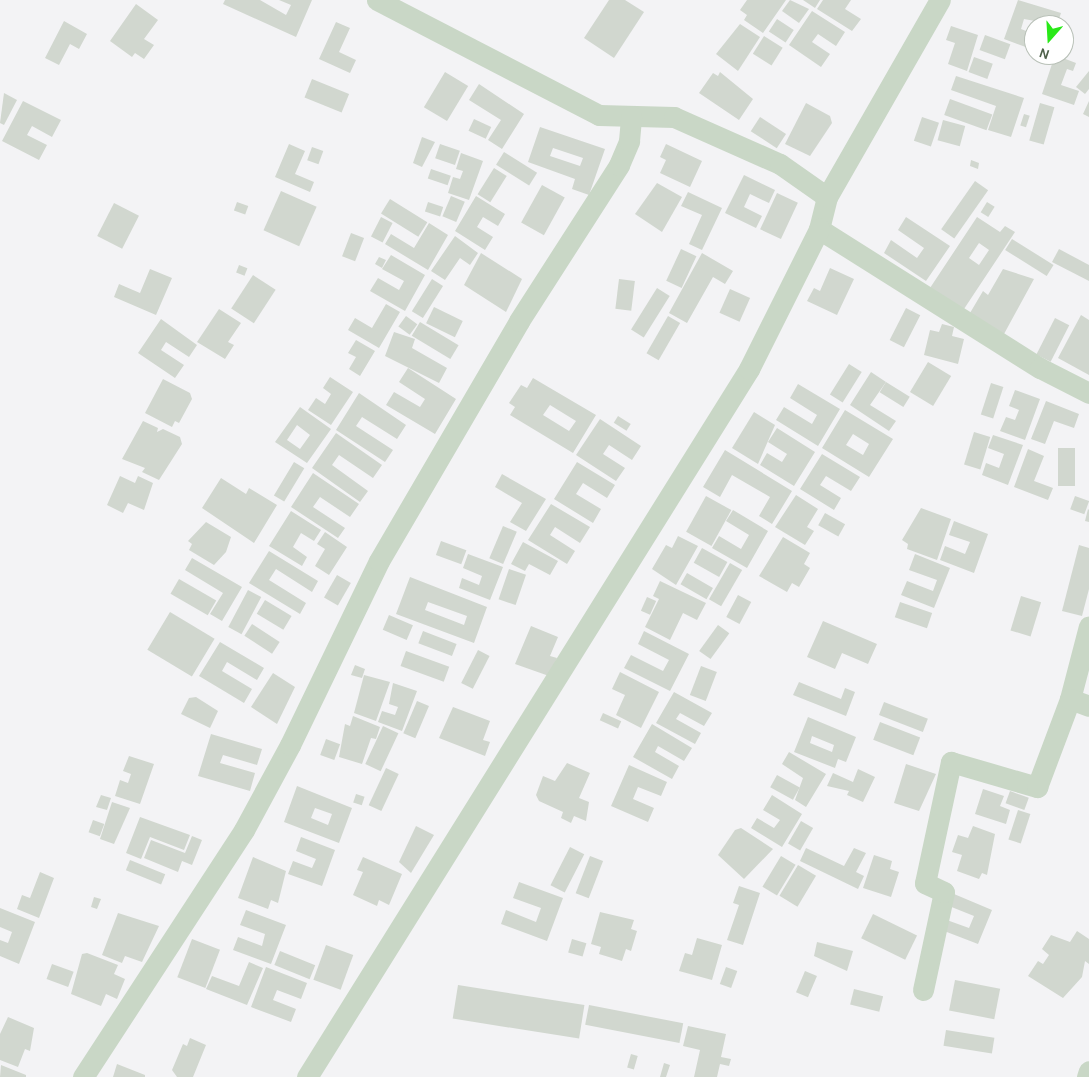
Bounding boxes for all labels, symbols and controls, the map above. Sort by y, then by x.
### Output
north arrow [1024,15,1074,65]
text: N [1037,44,1052,63]

